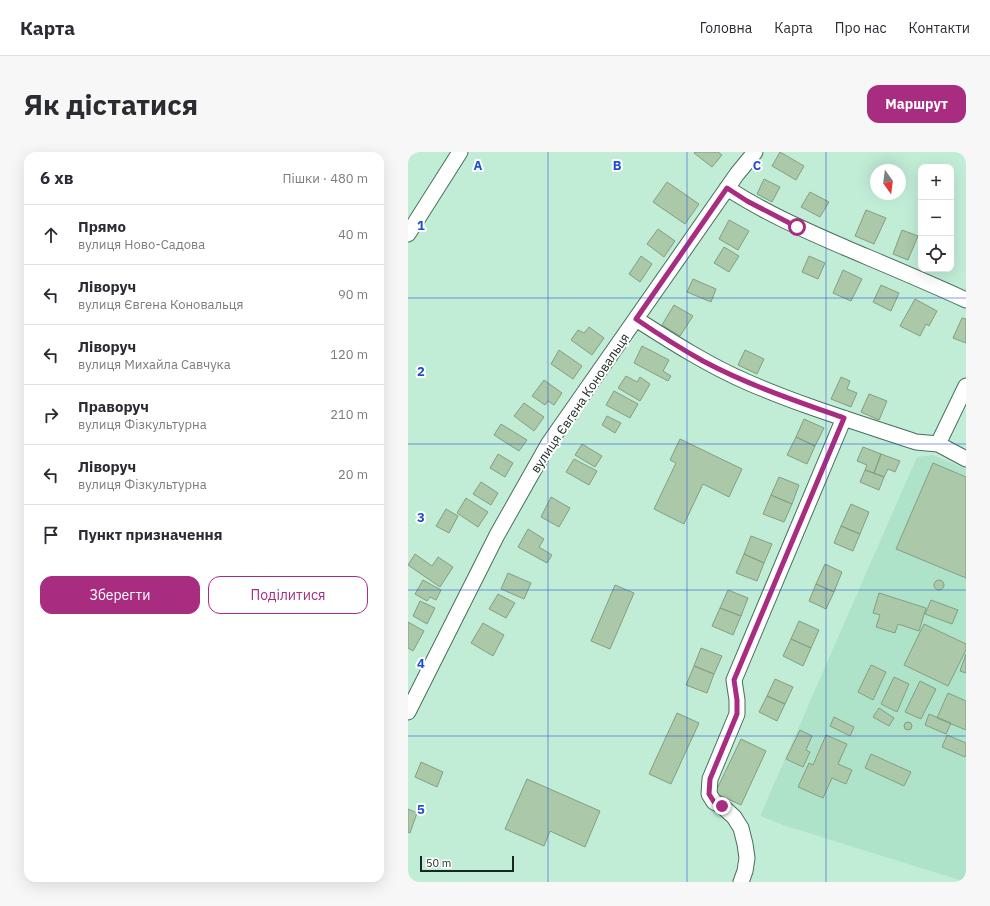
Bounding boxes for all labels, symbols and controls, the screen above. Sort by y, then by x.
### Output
text: Карта [20,16,75,40]
text: Головна [700,19,752,37]
text: Карта [774,19,813,37]
text: Про нас [835,19,887,37]
text: Контакти [909,19,970,37]
button: Маршрут [867,85,966,123]
text: Як дістатися [24,86,198,123]
text: A [474,157,483,174]
text: B [613,157,622,174]
text: C [753,157,762,174]
north arrow [870,164,906,200]
map controls [918,164,954,272]
button: + [918,164,954,200]
text: 6 хв [40,167,74,189]
text: Пішки · 480 m [282,170,368,187]
button: − [918,200,954,236]
text: Прямо [78,217,126,236]
text: 1 [417,217,425,234]
route start [788,218,806,236]
icon: ahead [40,224,62,246]
text: 40 m [338,226,368,243]
text: вулиця Ново-Садова [78,236,205,253]
button: locate [918,236,954,272]
text: Ліворуч [78,277,136,296]
icon: left [40,284,62,306]
text: 90 m [338,286,368,303]
text: вулиця Євгена Коновальця [78,296,244,313]
street label: вулиця Євгена Коновальця [527,330,633,476]
text: Ліворуч [78,337,136,356]
icon: left [40,344,62,366]
text: 120 m [330,346,368,363]
text: вулиця Михайла Савчука [78,356,231,373]
text: 2 [417,363,425,380]
text: Праворуч [78,397,149,416]
icon: right [40,404,62,426]
text: 210 m [330,406,368,423]
text: вулиця Фізкультурна [78,416,207,433]
text: Ліворуч [78,457,136,476]
icon: left [40,464,62,486]
text: 20 m [338,466,368,483]
text: вулиця Фізкультурна [78,476,207,493]
text: 3 [417,509,425,526]
icon: arrive [40,524,62,546]
text: Пункт призначення [78,525,223,544]
button: Зберегти [40,576,200,614]
button: Поділитися [208,576,368,614]
text: 4 [417,655,425,672]
route end [713,797,731,815]
text: 5 [417,801,425,818]
scale bar [420,854,514,873]
text: 50 m [426,856,451,870]

